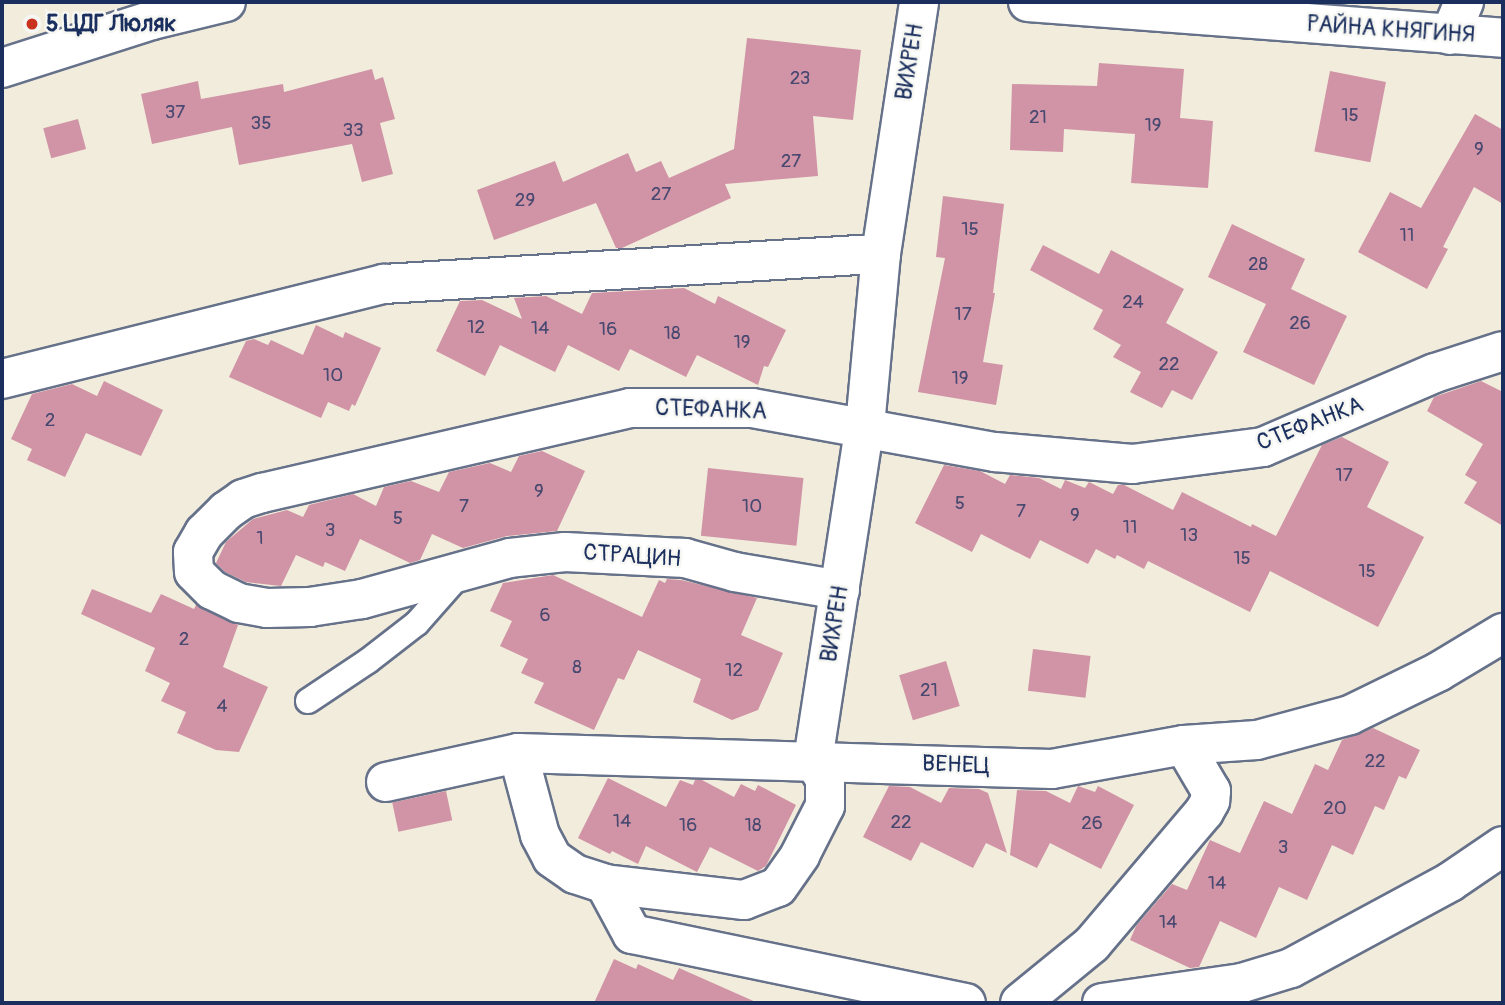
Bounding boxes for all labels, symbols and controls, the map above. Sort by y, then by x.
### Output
place label: 5 ЦДГ Люляк [46,10,176,38]
street label: РАЙНА КНЯГИНЯ [1306,10,1476,50]
marker: 5 ЦДГ Люляк [24,16,40,32]
street label: ВИХРЕН [890,22,930,102]
house number: 23 [790,68,810,90]
house number: 37 [165,102,185,124]
house number: 15 [1341,105,1359,127]
house number: 21 [1029,107,1047,129]
house number: 35 [251,113,271,135]
house number: 19 [1144,115,1162,137]
house number: 33 [342,120,364,142]
house number: 9 [1474,139,1484,161]
house number: 27 [781,151,801,173]
house number: 27 [651,184,671,206]
house number: 29 [515,190,535,212]
house number: 15 [961,219,979,241]
house number: 11 [1400,225,1414,247]
house number: 28 [1248,254,1268,276]
house number: 24 [1122,292,1144,314]
house number: 17 [954,304,972,326]
house number: 26 [1289,313,1311,335]
house number: 12 [467,317,485,339]
house number: 14 [531,318,549,340]
house number: 16 [599,319,617,341]
house number: 18 [663,323,681,345]
house number: 19 [733,332,751,354]
house number: 22 [1158,354,1180,376]
house number: 10 [323,365,343,387]
house number: 19 [951,368,969,390]
street label: СТЕФАНКА [1253,391,1367,457]
street label: СТЕФАНКА [655,394,767,426]
house number: 2 [45,410,55,432]
house number: 17 [1335,465,1353,487]
house number: 9 [534,481,544,503]
house number: 5 [955,493,965,515]
house number: 7 [459,496,469,518]
house number: 10 [742,496,762,518]
house number: 7 [1016,501,1026,523]
house number: 9 [1070,505,1080,527]
house number: 5 [393,508,403,530]
house number: 11 [1123,517,1137,539]
house number: 3 [325,520,335,542]
house number: 13 [1180,525,1198,547]
house number: 1 [256,528,264,550]
street label: СТРАЦИН [582,539,682,573]
house number: 15 [1233,548,1251,570]
house number: 15 [1358,561,1376,583]
street label: ВИХРЕН [815,584,855,664]
house number: 6 [539,605,551,627]
house number: 2 [179,629,189,651]
house number: 8 [572,657,582,679]
house number: 12 [725,660,743,682]
house number: 21 [920,680,938,702]
house number: 4 [216,696,228,718]
street label: ВЕНЕЦ [922,750,990,780]
house number: 22 [1364,751,1386,773]
house number: 20 [1323,798,1347,820]
house number: 14 [613,811,631,833]
house number: 22 [890,812,912,834]
house number: 26 [1081,813,1103,835]
house number: 16 [679,815,697,837]
house number: 18 [744,815,762,837]
house number: 3 [1278,837,1288,859]
house number: 14 [1208,873,1226,895]
house number: 14 [1159,912,1177,934]

